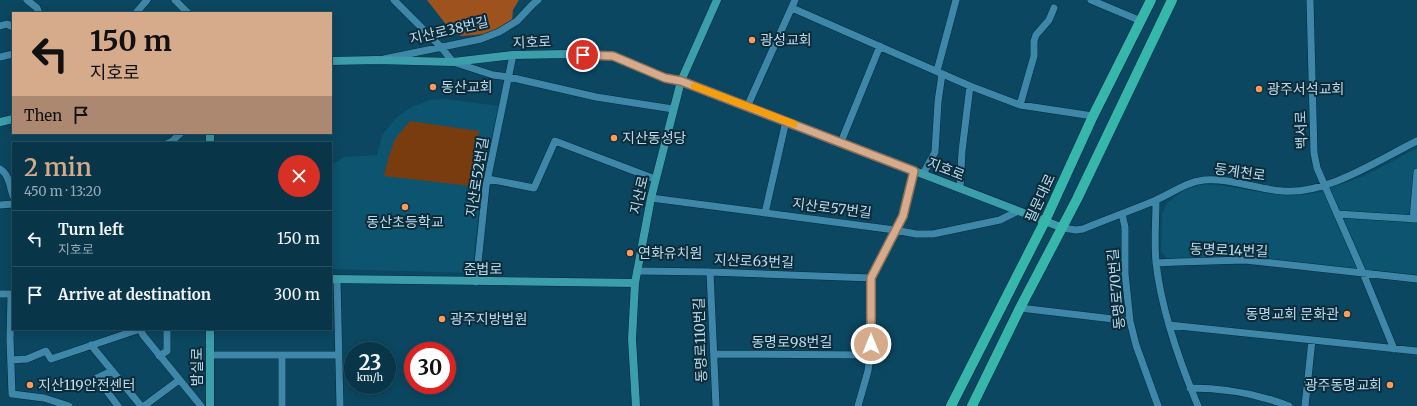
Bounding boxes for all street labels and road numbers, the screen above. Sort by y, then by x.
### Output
street label: 지산로38번길 [408,12,490,48]
street label: 지호로 [512,32,552,52]
street label: 백서로 [1291,110,1311,150]
street label: 지산로52번길 [462,136,492,218]
street label: 지호로 [925,154,967,184]
street label: 동계천로 [1213,160,1267,185]
street label: 필문대로 [1021,171,1059,225]
street label: 지산로 [626,174,652,216]
street label: 지산로57번길 [791,194,873,222]
street label: 동명로14번길 [1189,240,1269,260]
street label: 동명로70번길 [1104,248,1128,330]
street label: 지산로63번길 [714,251,794,271]
street label: 준법로 [464,260,502,278]
street label: 동명로110번길 [690,297,710,383]
street label: 동명로98번길 [751,333,833,351]
street label: 밤실로 [188,348,206,386]

